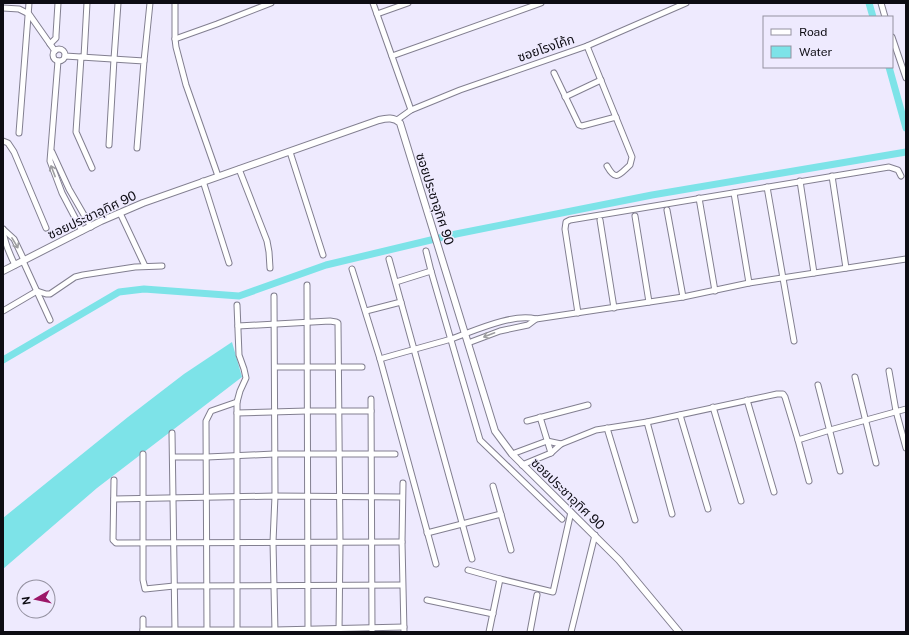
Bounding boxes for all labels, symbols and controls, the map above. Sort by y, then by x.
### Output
legend [763,16,893,68]
text: Road [799,25,827,39]
street label: ซอยโรงโค้ก [516,31,576,65]
text: Water [799,45,833,59]
street label: ซอยประชาอุทิศ 90 [413,151,457,247]
one-way arrow [49,165,57,177]
street label: ซอยประชาอุทิศ 90 [45,188,139,242]
one-way arrow [12,237,20,249]
one-way arrow [484,332,496,340]
street label: ซอยประชาอุทิศ 90 [528,455,608,533]
north arrow [16,579,56,619]
text: N [20,595,33,606]

